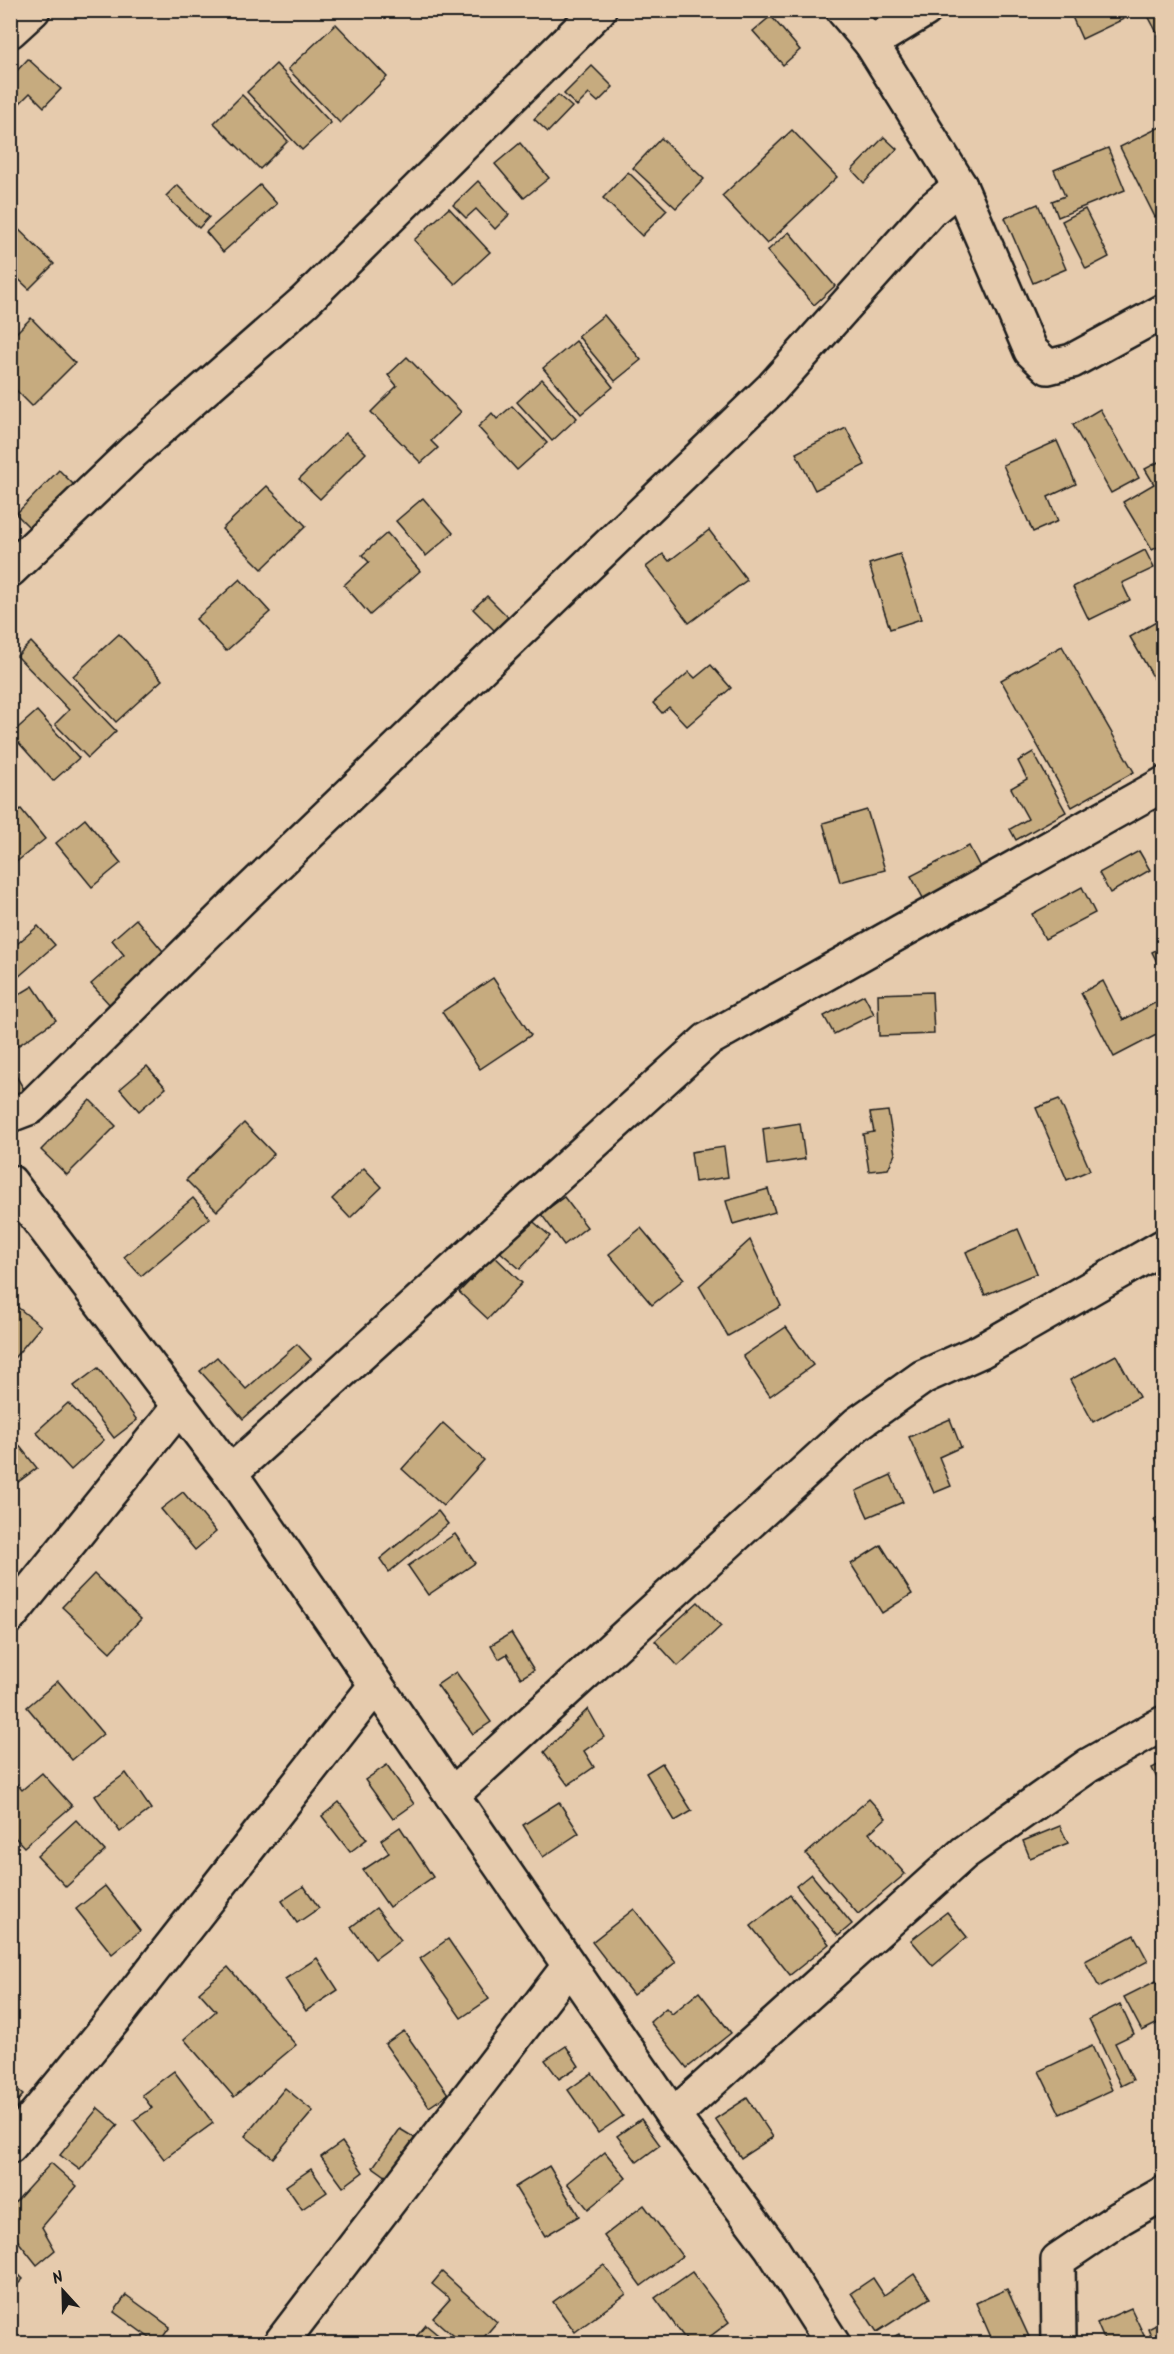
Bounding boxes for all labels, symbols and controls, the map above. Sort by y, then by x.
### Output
north arrow [33,2261,93,2321]
text: N [49,2265,67,2292]

